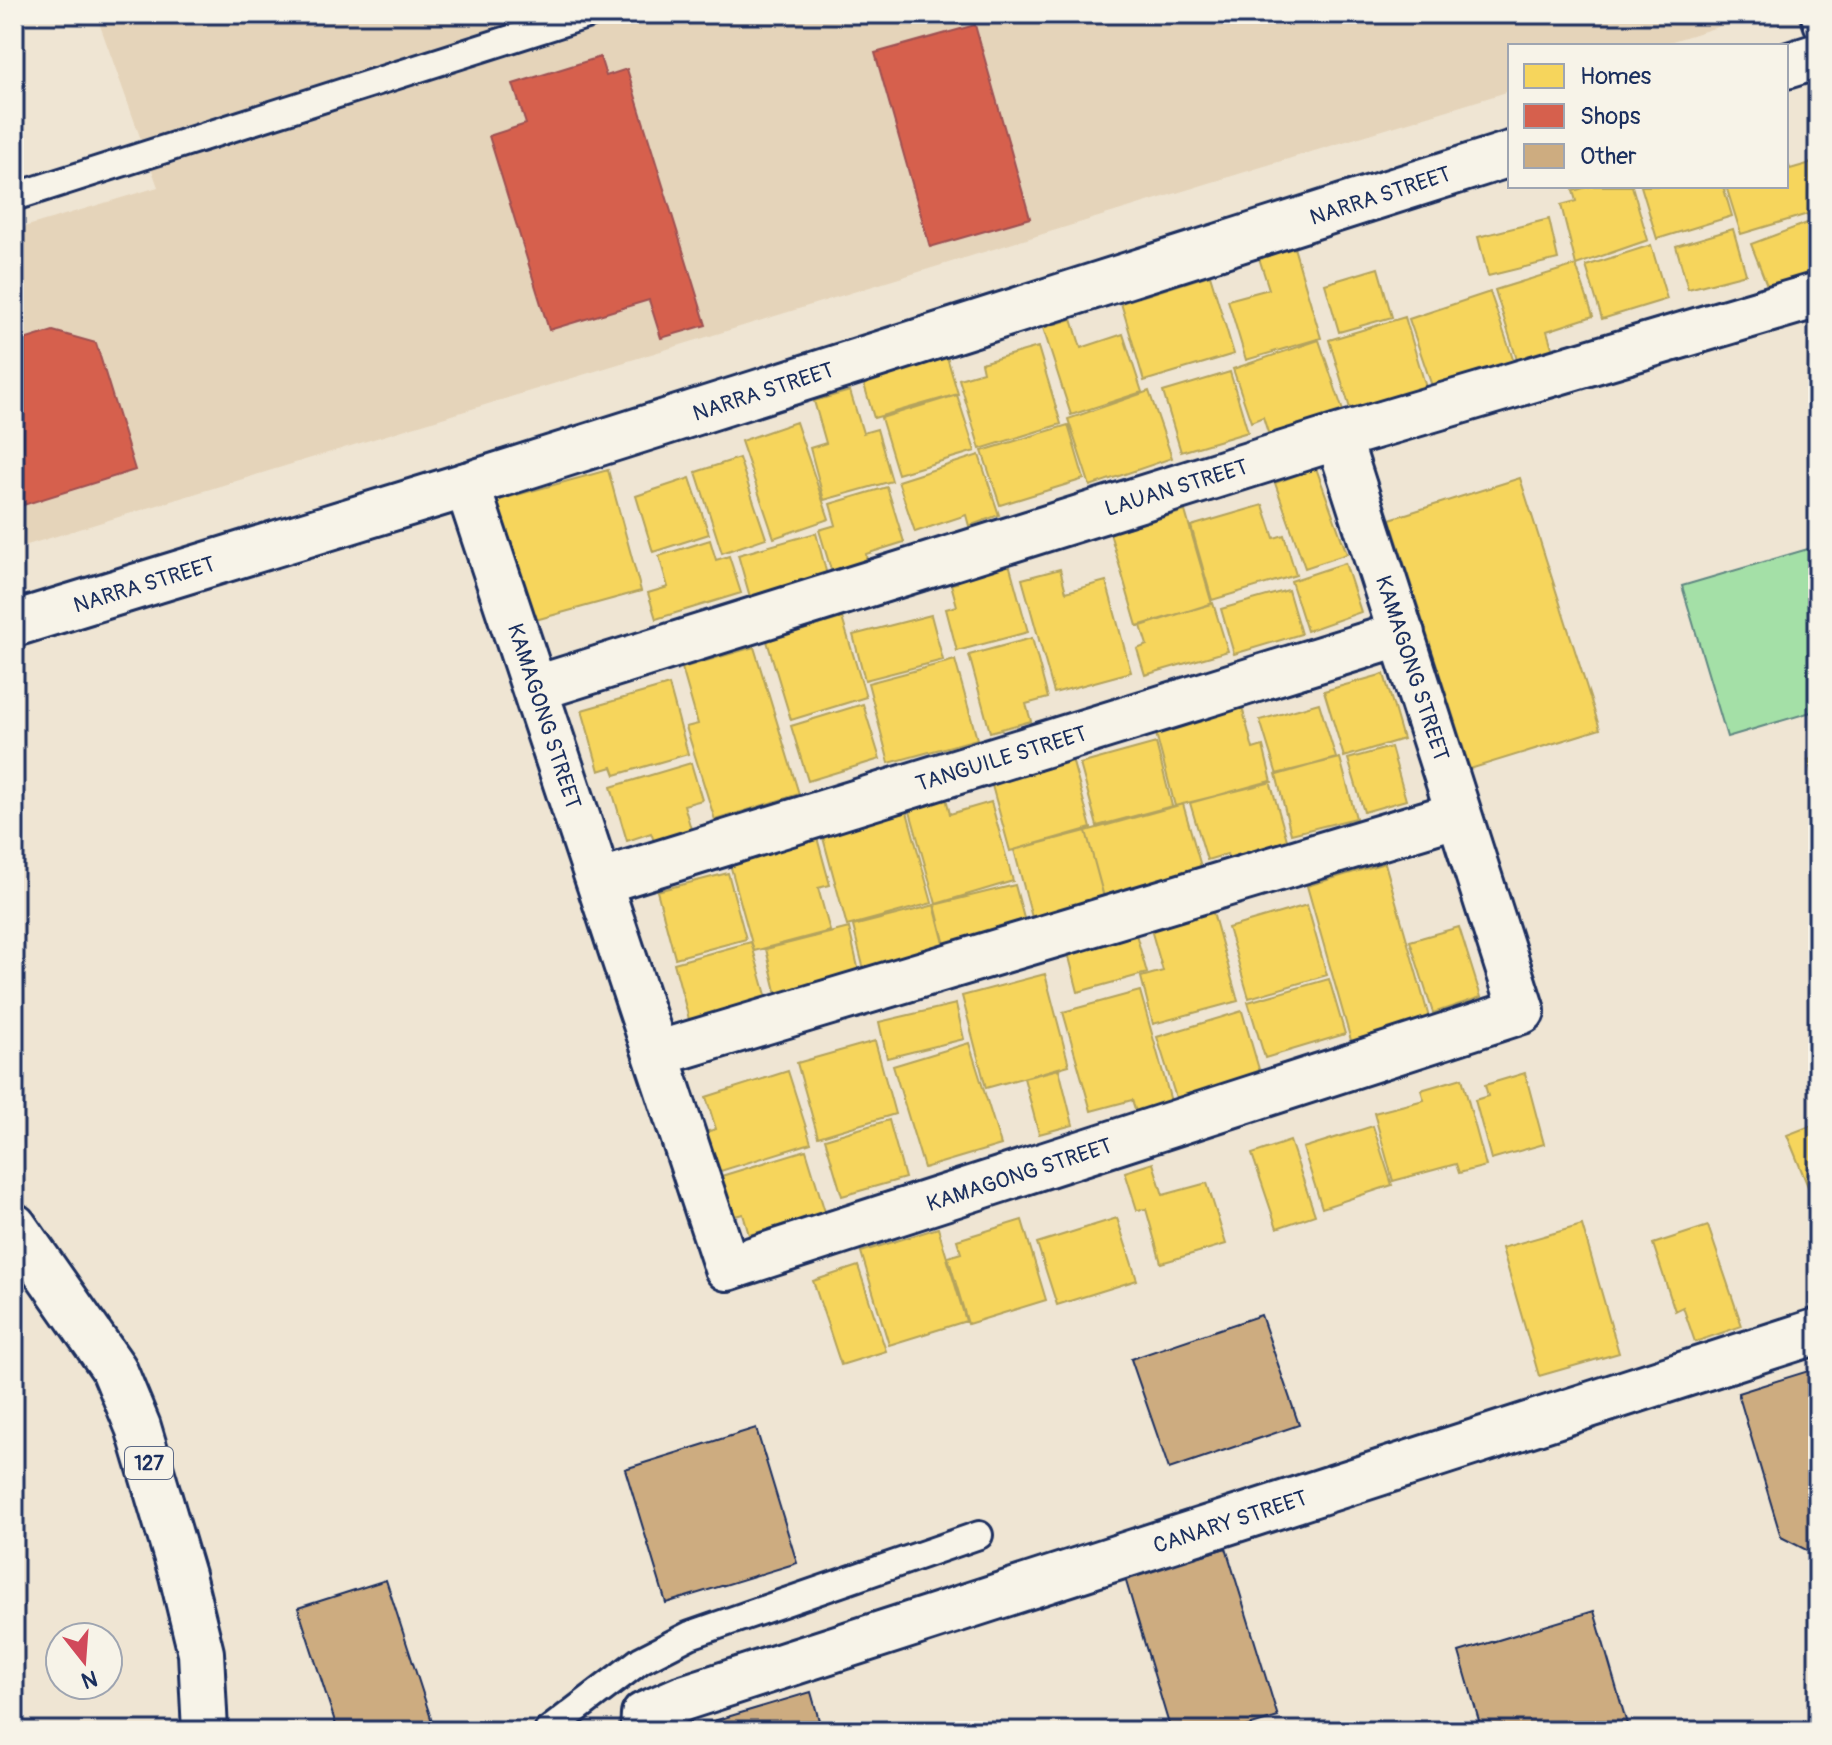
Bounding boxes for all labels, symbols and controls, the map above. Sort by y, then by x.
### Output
legend [1508,44,1788,188]
text: Homes [1580,62,1652,91]
text: Shops [1580,102,1641,131]
text: Other [1580,142,1637,171]
street label: NARRA STREET [1306,160,1454,232]
street label: NARRA STREET [689,356,837,428]
street label: LAUAN STREET [1101,453,1251,523]
street label: NARRA STREET [70,550,218,620]
street label: KAMAGONG STREET [1369,572,1455,765]
street label: KAMAGONG STREET [501,620,587,813]
street label: TANGUILE STREET [912,720,1090,798]
street label: KAMAGONG STREET [923,1132,1116,1218]
road number: 127 [125,1447,173,1479]
street label: CANARY STREET [1150,1484,1311,1560]
north arrow [44,1621,124,1701]
text: N [78,1664,101,1695]

